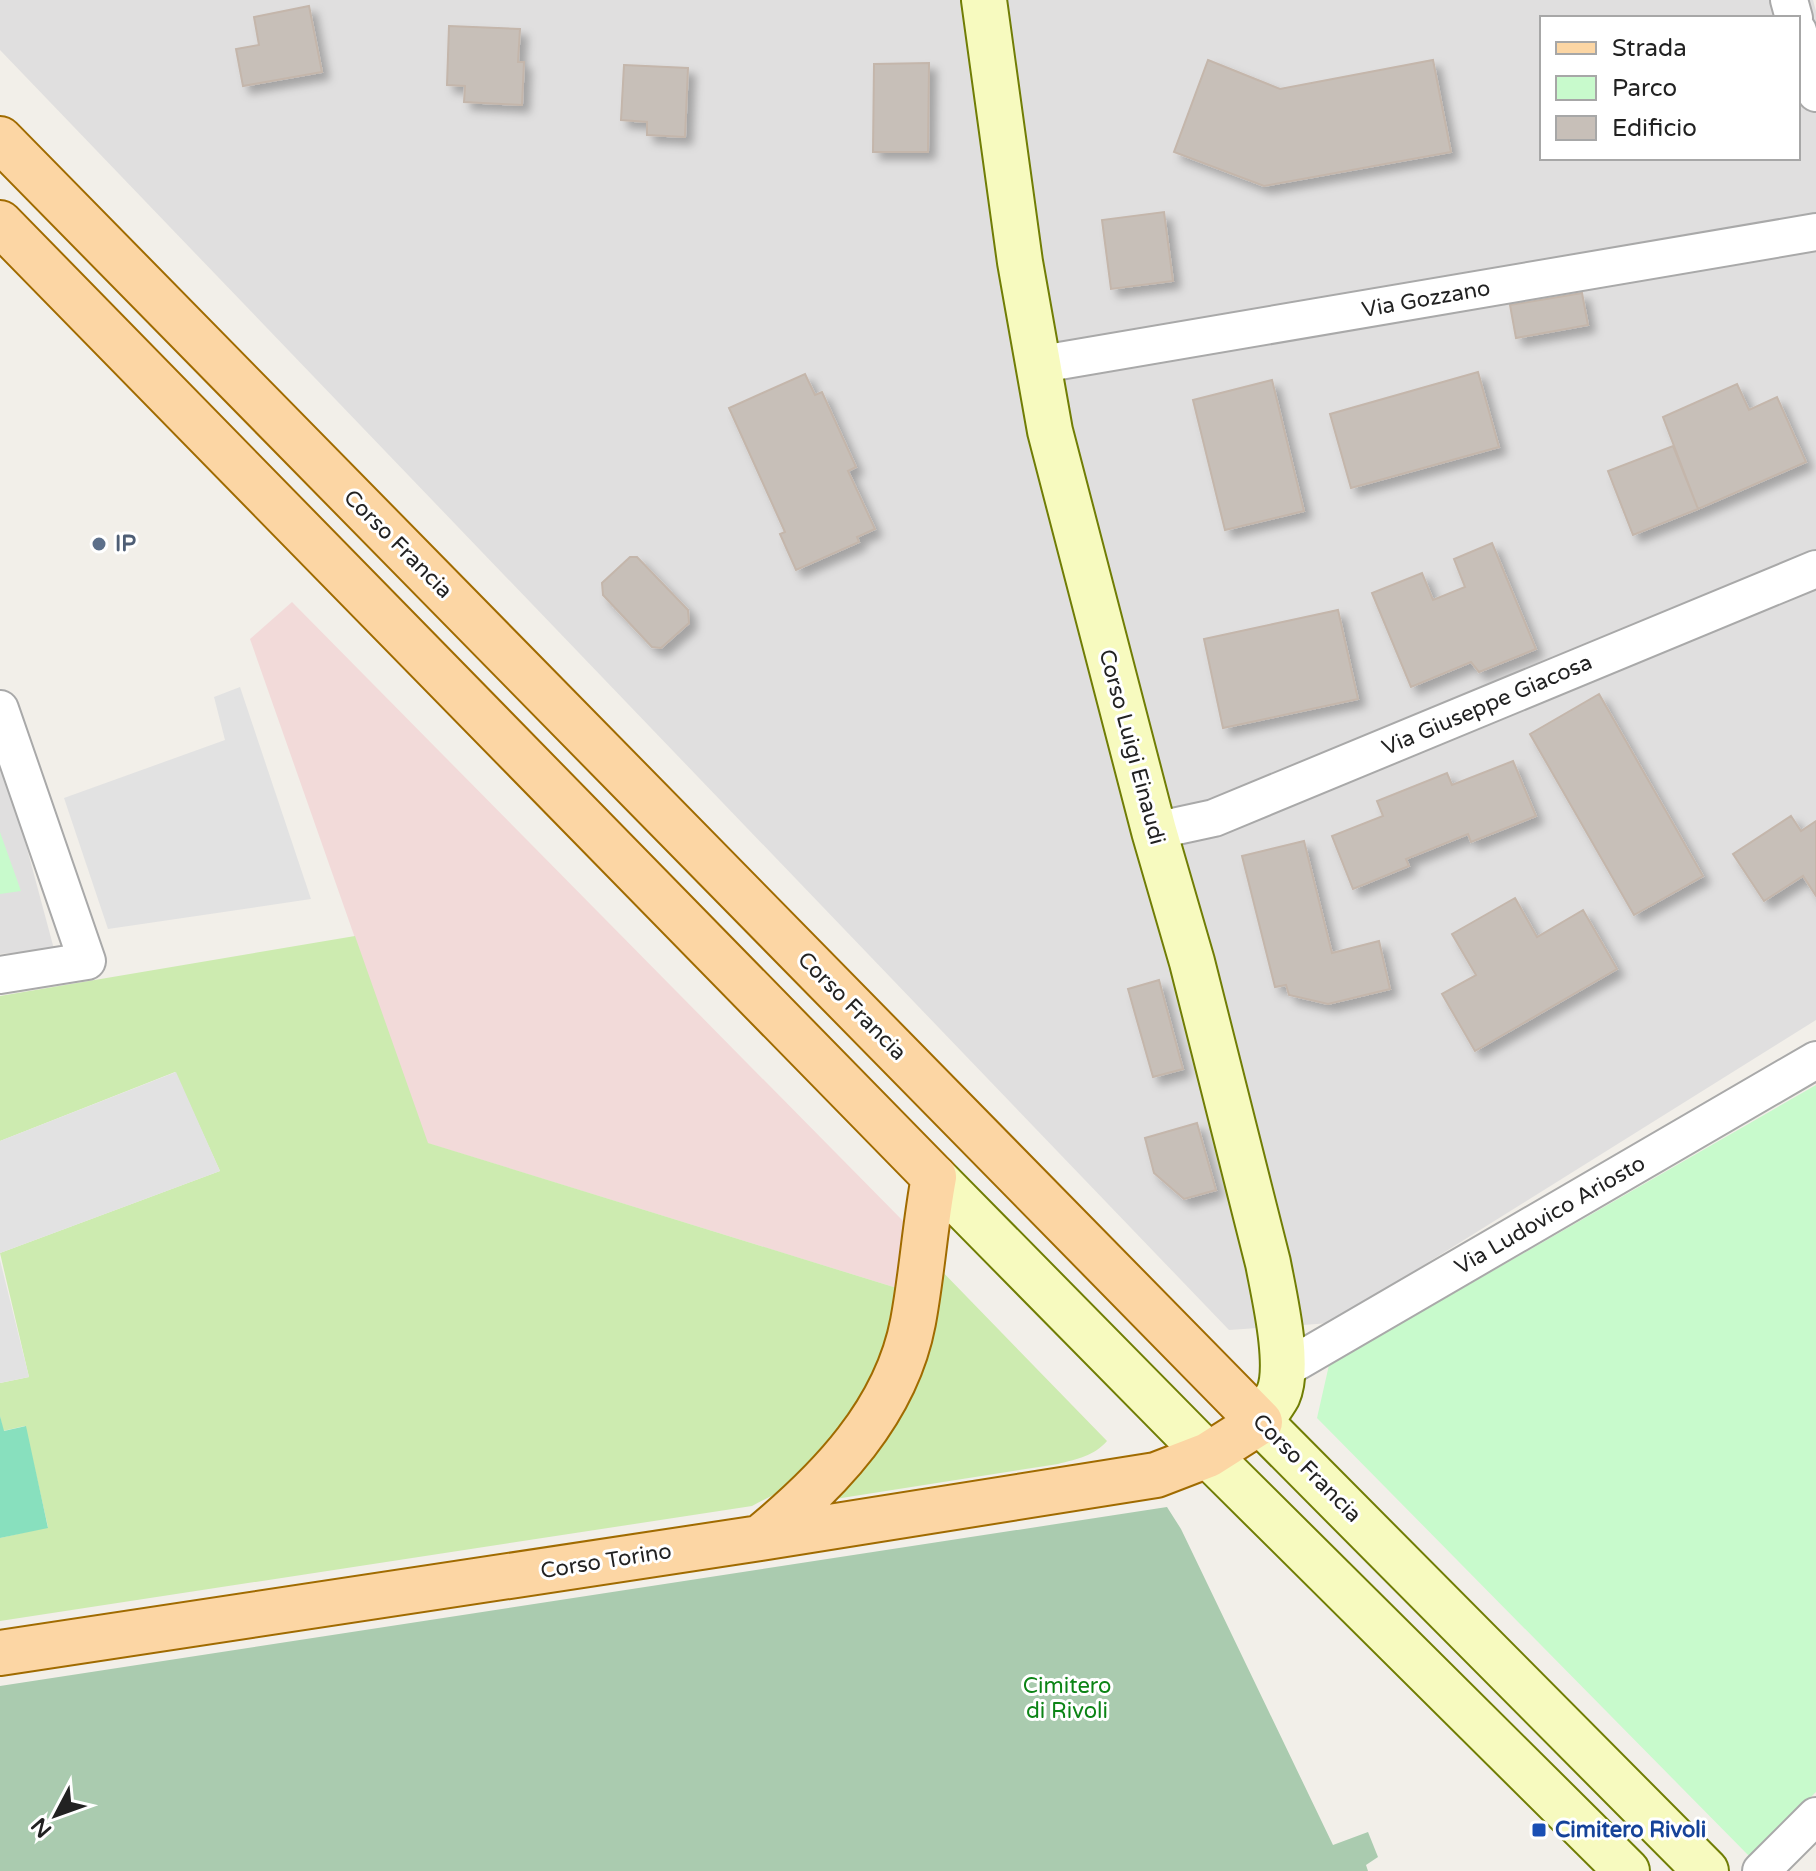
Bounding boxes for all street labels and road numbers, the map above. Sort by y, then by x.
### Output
street label: Via Gozzano [1360,275,1492,323]
street label: Corso Francia [338,484,458,604]
street label: Corso Luigi Einaudi [1093,647,1171,847]
street label: Via Giuseppe Giacosa [1378,649,1596,761]
street label: Corso Francia [792,946,912,1066]
street label: Via Ludovico Ariosto [1450,1150,1650,1280]
street label: Corso Francia [1247,1408,1367,1528]
street label: Corso Torino [539,1538,673,1584]

